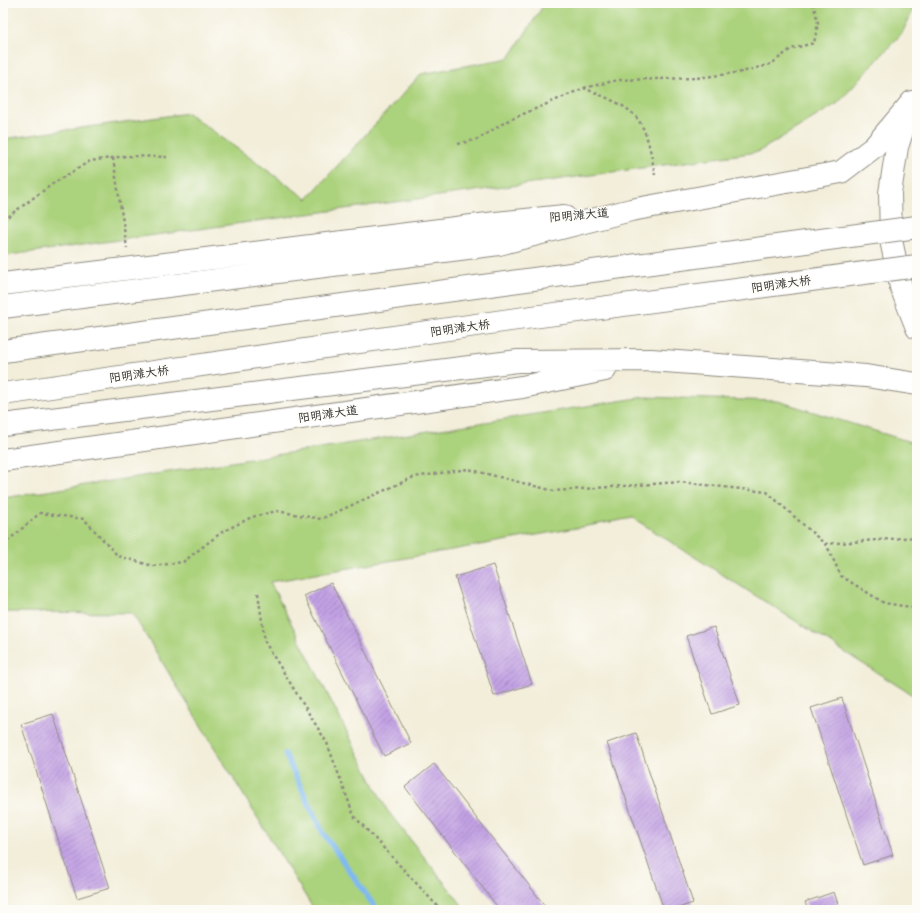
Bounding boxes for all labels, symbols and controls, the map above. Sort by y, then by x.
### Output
street label: 阳明滩大道 [548,202,610,226]
street label: 阳明滩大桥 [750,270,813,296]
street label: 阳明滩大桥 [429,314,492,340]
street label: 阳明滩大桥 [108,360,171,386]
street label: 阳明滩大道 [297,400,359,426]

